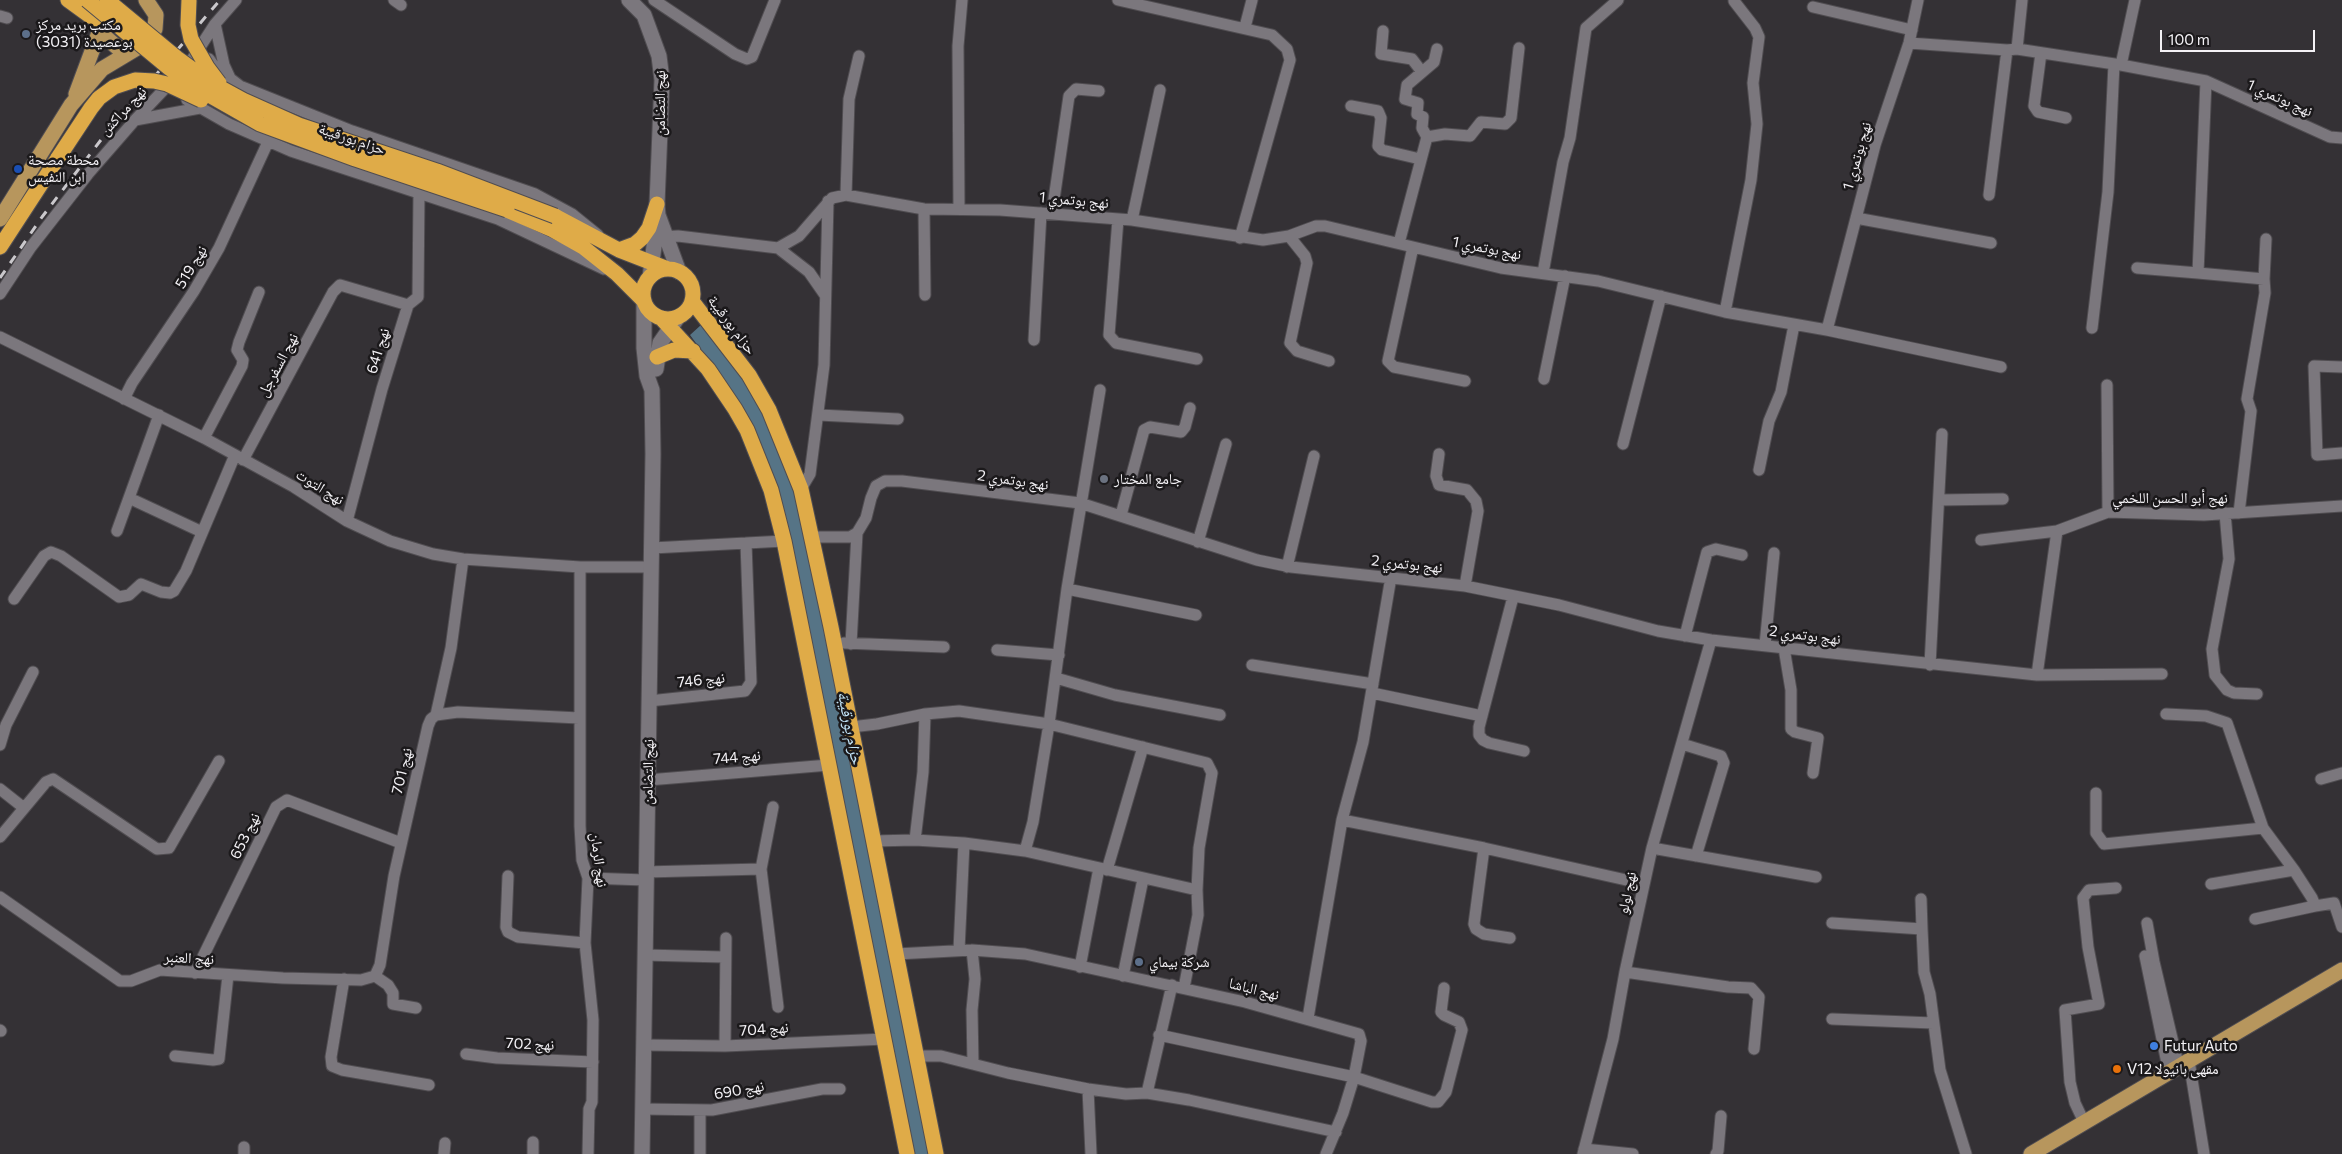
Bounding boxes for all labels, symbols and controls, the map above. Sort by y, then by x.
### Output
place label: مكتب بريد مركز بوعصيدة (3031) [36,16,133,51]
scale bar [2162,20,2317,52]
marker: مكتب بريد مركز بوعصيدة (3031) [20,28,32,40]
text: 100 m [2168,30,2210,48]
street label: نهج التضامن [651,70,669,136]
street label: نهج بوتمري 1 [2244,76,2316,120]
street label: نهج مراكش [96,83,150,139]
street label: حزام بورقيبة [316,119,388,159]
street label: نهج بوتمري 1 [1839,120,1875,192]
place label: محطة مصحة ابن النفيس [28,151,99,186]
marker: محطة مصحة ابن النفيس [12,163,24,175]
street label: نهج بوتمري 1 [1038,188,1110,212]
street label: نهج بوتمري 1 [1451,233,1523,263]
street label: نهج 519 [171,242,211,292]
street label: حزام بورقيبة [704,292,760,358]
street label: نهج 641 [363,326,393,376]
street label: نهج السفرجل [254,330,302,400]
street label: نهج التوت [293,465,347,509]
street label: نهج بوتمري 2 [976,466,1050,494]
place label: جامع المختار [1114,470,1182,488]
marker: جامع المختار [1098,473,1110,485]
street label: نهج أبو الحسن اللخمي [2112,489,2228,507]
street label: نهج بوتمري 2 [1370,551,1444,577]
street label: نهج بوتمري 2 [1768,622,1842,648]
street label: نهج 746 [676,669,726,691]
water label: حزام بورقيبة [834,690,866,766]
street label: نهج التضامن [638,739,658,805]
street label: نهج 701 [388,746,416,796]
street label: نهج 744 [712,746,762,768]
street label: نهج 653 [226,810,264,862]
street label: نهج الرمان [587,832,611,888]
street label: نهج لولو [1614,870,1640,916]
street label: نهج العنبر [163,948,215,968]
place label: شركة بيماي [1149,953,1210,971]
marker: شركة بيماي [1133,956,1145,968]
street label: نهج الباشا [1227,974,1281,1004]
street label: نهج 704 [739,1018,789,1040]
street label: نهج 702 [505,1034,555,1054]
place label: Futur Auto [2164,1037,2238,1055]
marker: Futur Auto [2148,1040,2160,1052]
place label: V12 مقهى بانيولا [2127,1060,2219,1078]
marker: V12 مقهى بانيولا [2111,1063,2123,1075]
street label: نهج 690 [713,1077,765,1103]

